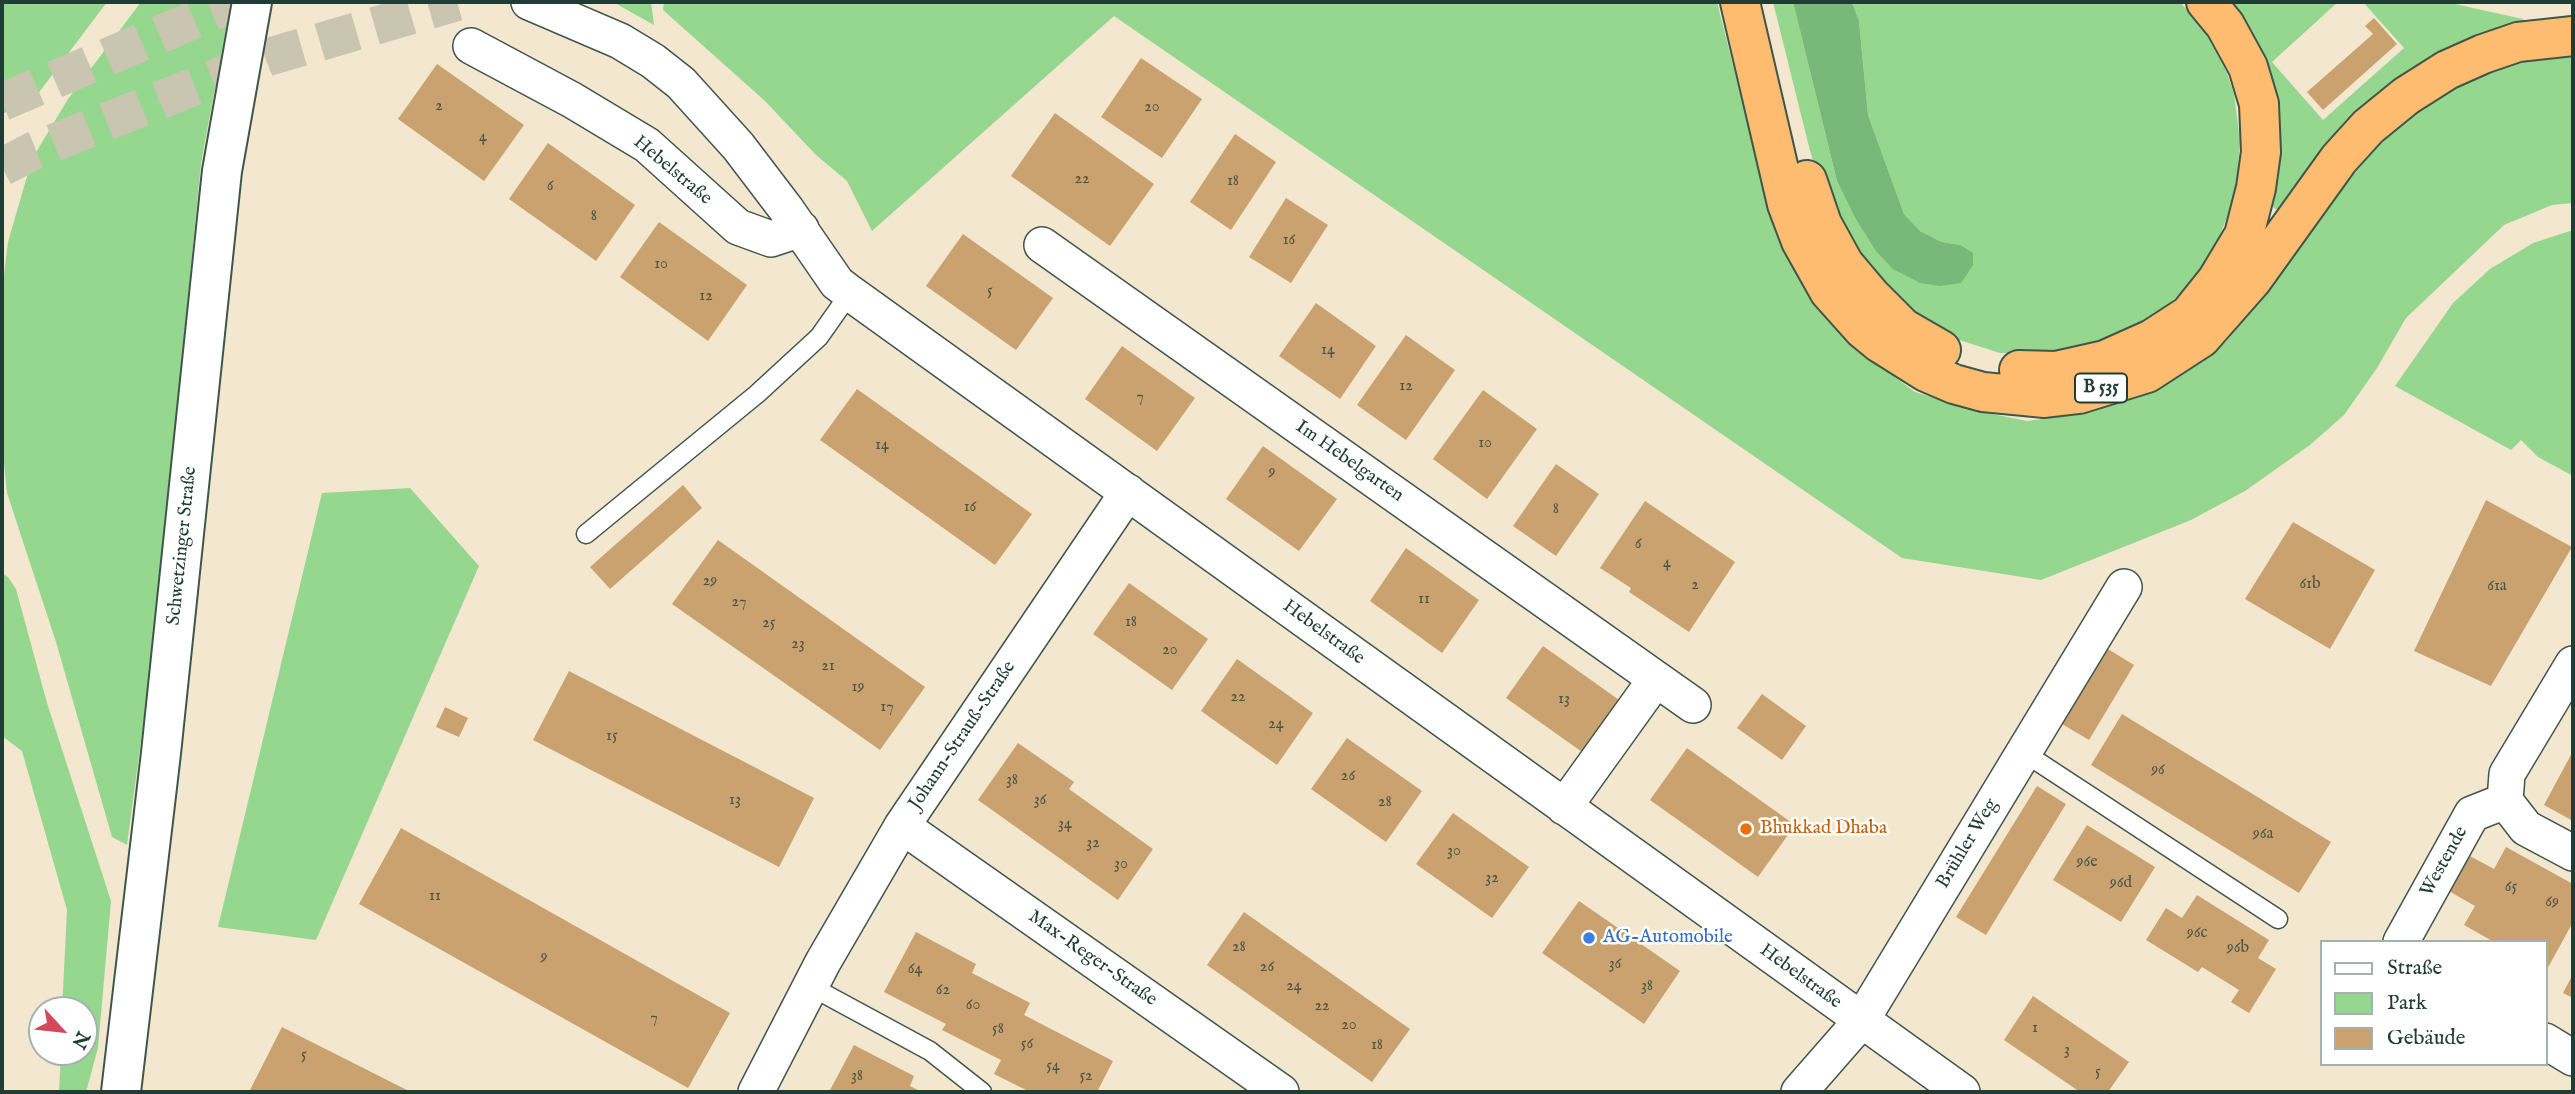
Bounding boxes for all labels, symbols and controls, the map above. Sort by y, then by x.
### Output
house number: 2 [435,97,443,117]
house number: 20 [1144,98,1160,118]
house number: 4 [479,128,487,148]
street label: Hebelstraße [628,131,716,211]
house number: 22 [1074,170,1090,190]
house number: 18 [1227,172,1239,192]
house number: 6 [547,177,553,197]
house number: 8 [591,207,597,227]
house number: 16 [1283,231,1295,251]
house number: 10 [654,255,668,275]
house number: 5 [987,282,993,302]
house number: 12 [699,287,713,307]
house number: 14 [1321,341,1335,361]
road number: B 535 [2075,374,2127,402]
house number: 12 [1399,377,1413,397]
house number: 7 [1136,388,1144,408]
street label: Im Hebelgarten [1291,416,1407,508]
house number: 10 [1478,434,1492,454]
house number: 14 [875,436,889,456]
house number: 9 [1269,463,1275,483]
street label: Schwetzinger Straße [163,466,203,626]
house number: 16 [964,498,976,518]
house number: 8 [1553,500,1559,520]
house number: 6 [1635,535,1641,555]
house number: 4 [1663,554,1671,574]
house number: 29 [703,572,717,592]
house number: 61b [2299,575,2321,595]
house number: 2 [1691,576,1699,596]
house number: 61a [2487,577,2507,597]
house number: 11 [1418,590,1430,610]
house number: 27 [732,593,746,613]
street label: Hebelstraße [1278,596,1368,670]
house number: 18 [1125,613,1137,633]
house number: 25 [762,614,776,634]
house number: 23 [791,635,805,655]
house number: 20 [1162,641,1178,661]
house number: 21 [821,657,835,677]
street label: Johann-Strauß-Straße [905,657,1021,815]
house number: 19 [852,678,864,698]
house number: 22 [1230,688,1246,708]
house number: 13 [1558,690,1570,710]
house number: 17 [880,698,894,718]
house number: 24 [1268,715,1284,735]
house number: 15 [606,727,618,747]
house number: 96 [2151,761,2165,781]
house number: 26 [1341,767,1355,787]
house number: 38 [1006,771,1018,791]
house number: 13 [729,791,741,811]
house number: 36 [1034,791,1046,811]
house number: 28 [1378,793,1392,813]
street label: Brühler Weg [1932,795,2004,893]
house number: 34 [1058,815,1072,835]
place label: Bhukkad Dhaba [1760,818,1887,840]
marker: Bhukkad Dhaba [1738,821,1754,837]
street label: Westende [2416,823,2474,901]
house number: 96a [2253,825,2273,845]
house number: 32 [1086,834,1100,854]
house number: 30 [1447,842,1461,862]
house number: 96e [2076,853,2098,873]
house number: 30 [1114,855,1128,875]
house number: 32 [1485,869,1499,889]
house number: 96d [2110,874,2132,894]
house number: 65 [2505,878,2517,898]
house number: 11 [429,887,441,907]
house number: 69 [2545,893,2559,913]
street label: Max-Reger-Straße [1023,906,1161,1012]
house number: 96c [2187,924,2207,944]
place label: AG-Automobile [1603,927,1733,949]
marker: AG-Automobile [1581,930,1597,946]
house number: 28 [1232,938,1246,958]
house number: 96b [2227,939,2249,959]
street label: Hebelstraße [1755,940,1845,1014]
legend [2320,940,2547,1066]
house number: 9 [541,948,547,968]
house number: 36 [1609,955,1621,975]
text: Straße [2387,955,2442,982]
house number: 26 [1260,958,1274,978]
house number: 64 [908,960,922,980]
house number: 24 [1286,977,1302,997]
house number: 38 [1641,977,1653,997]
house number: 62 [936,981,950,1001]
text: Park [2387,990,2427,1017]
north arrow [28,996,98,1066]
house number: 60 [966,996,980,1016]
house number: 22 [1314,997,1330,1017]
house number: 7 [650,1009,658,1029]
house number: 20 [1341,1016,1357,1036]
house number: 1 [2032,1019,2038,1039]
house number: 58 [992,1020,1004,1040]
text: Gebäude [2387,1025,2465,1052]
text: N [66,1027,94,1052]
house number: 56 [1021,1035,1033,1055]
house number: 18 [1371,1036,1383,1056]
house number: 3 [2064,1041,2070,1061]
house number: 5 [301,1046,307,1066]
house number: 54 [1046,1057,1060,1077]
house number: 5 [2095,1063,2101,1083]
house number: 38 [851,1067,863,1087]
house number: 52 [1079,1067,1093,1087]

